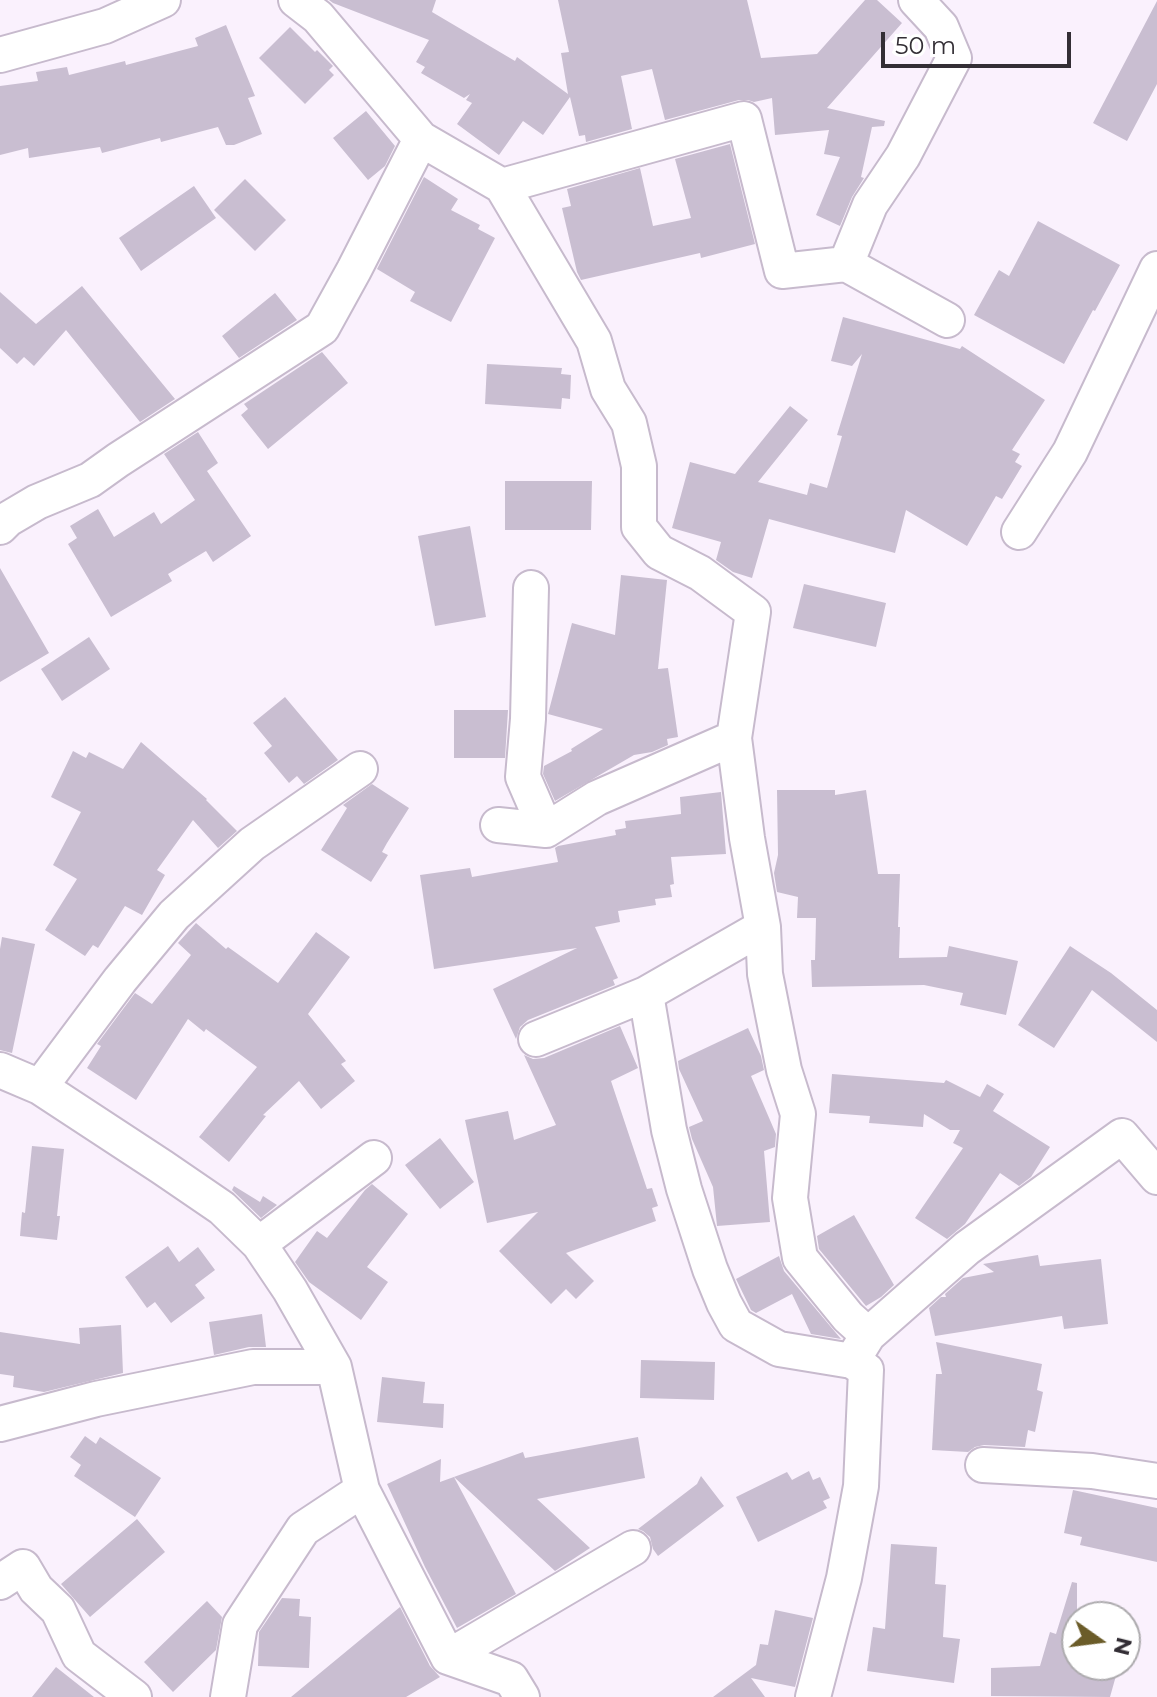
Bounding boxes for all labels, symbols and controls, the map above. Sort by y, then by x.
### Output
scale bar [885,16,1075,66]
text: 50 m [895,31,956,60]
north arrow [1061,1601,1141,1681]
text: N [1108,1635,1138,1658]

